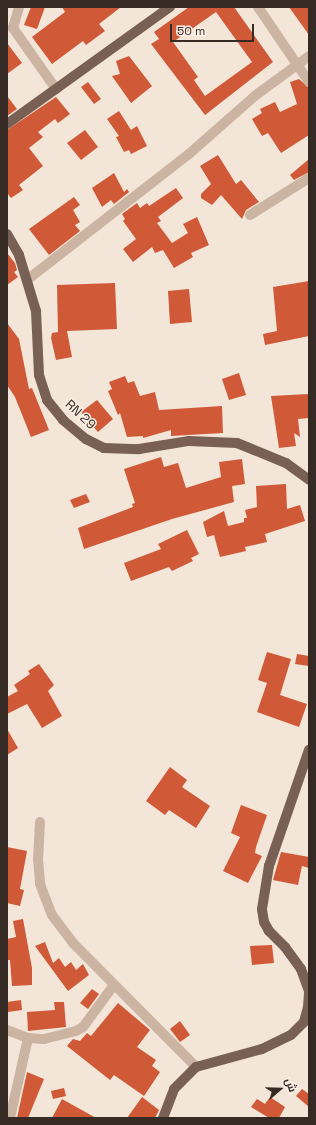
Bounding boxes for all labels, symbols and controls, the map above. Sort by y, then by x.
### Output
scale bar [172,16,256,42]
text: 50 m [177,23,205,39]
street label: RN 29 [62,397,98,433]
north arrow [260,1069,300,1109]
text: ش [282,1076,300,1094]

